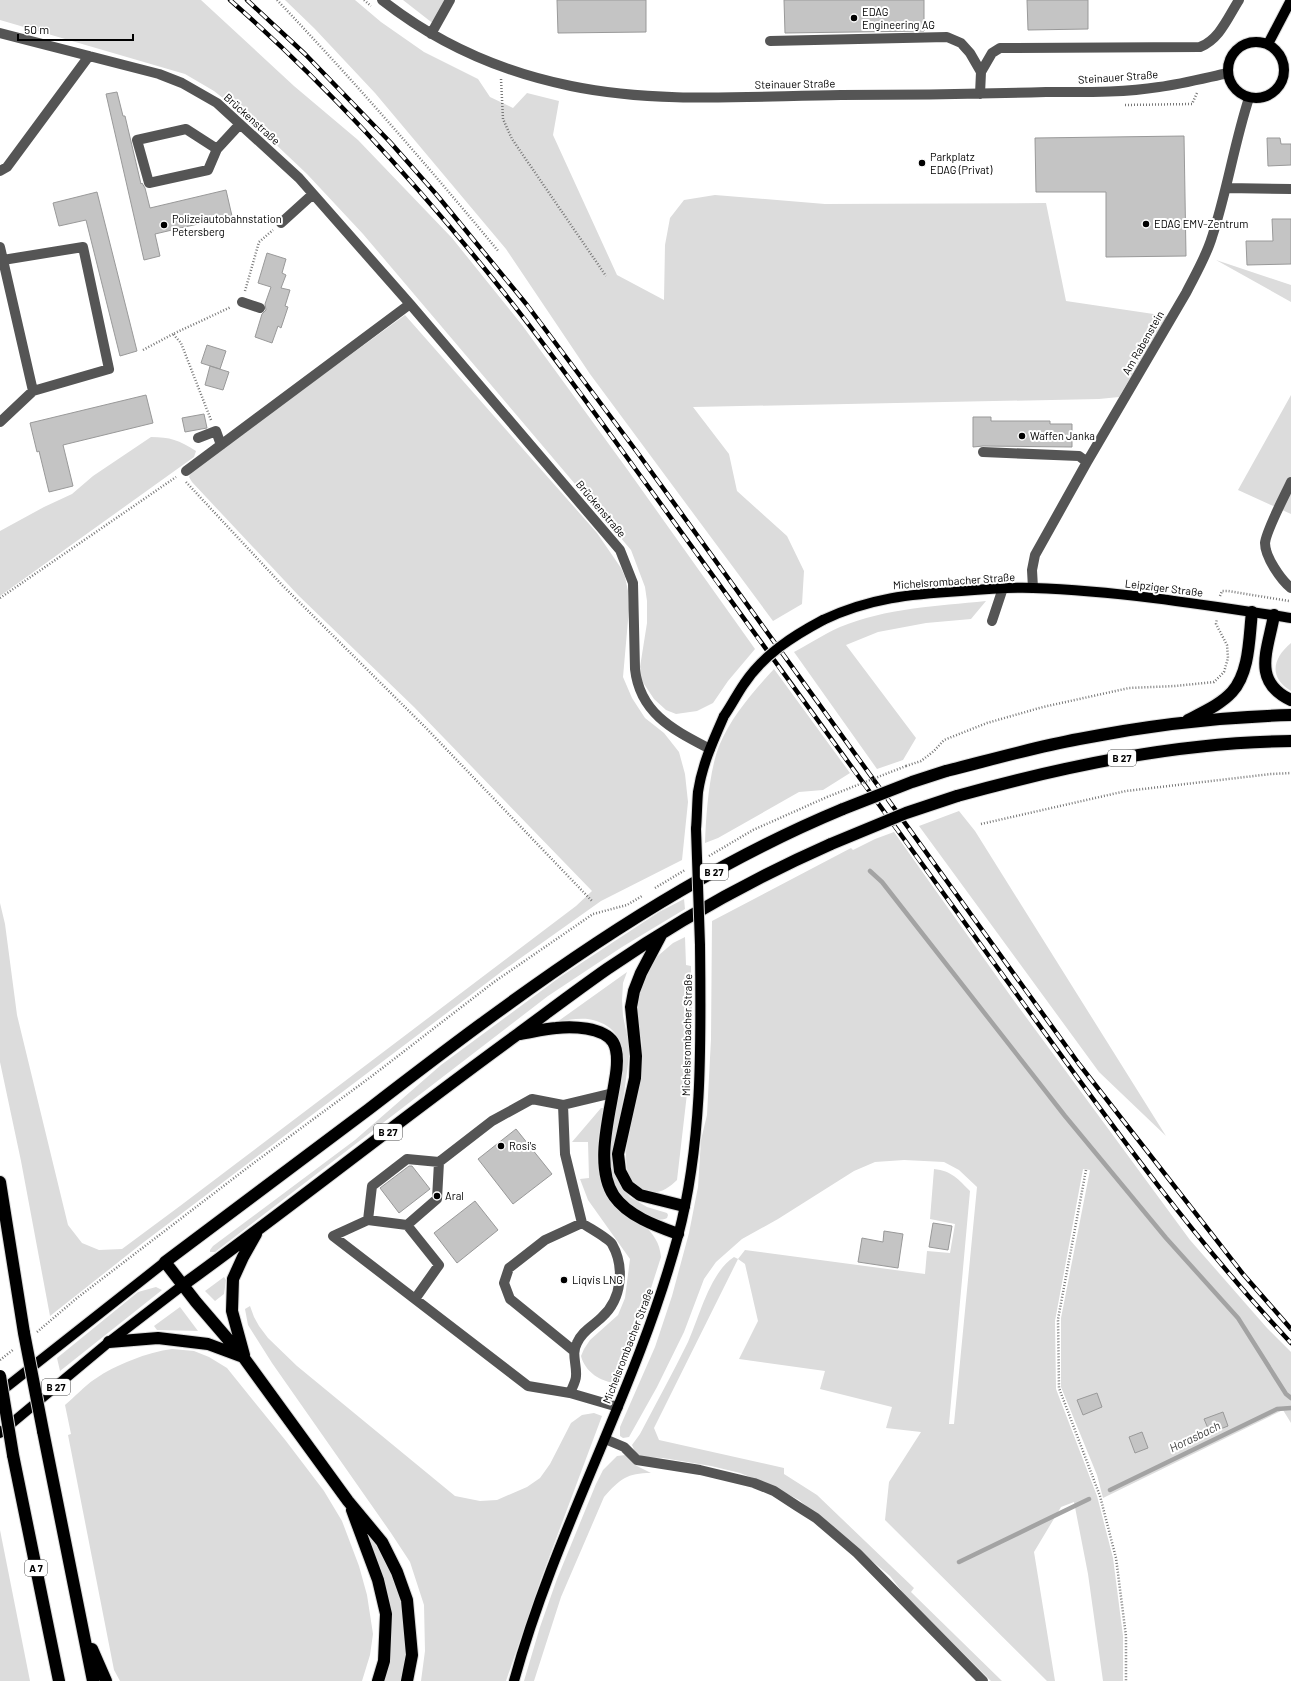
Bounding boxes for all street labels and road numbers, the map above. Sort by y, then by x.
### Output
street label: Steinauer Straße [1077,67,1159,86]
street label: Steinauer Straße [755,76,835,91]
street label: Brückenstraße [222,90,283,147]
street label: Am Rabenstein [1119,308,1166,377]
street label: Brückenstraße [574,477,629,540]
street label: Michelsrombacher Straße [893,570,1016,591]
street label: Leipziger Straße [1124,576,1204,599]
road number: B 27 [1108,750,1136,766]
road number: B 27 [700,864,728,880]
street label: Michelsrombacher Straße [679,974,694,1096]
road number: B 27 [374,1124,402,1140]
street label: Michelsrombacher Straße [600,1286,656,1405]
road number: B 27 [42,1379,70,1395]
road number: A 7 [25,1560,47,1576]

